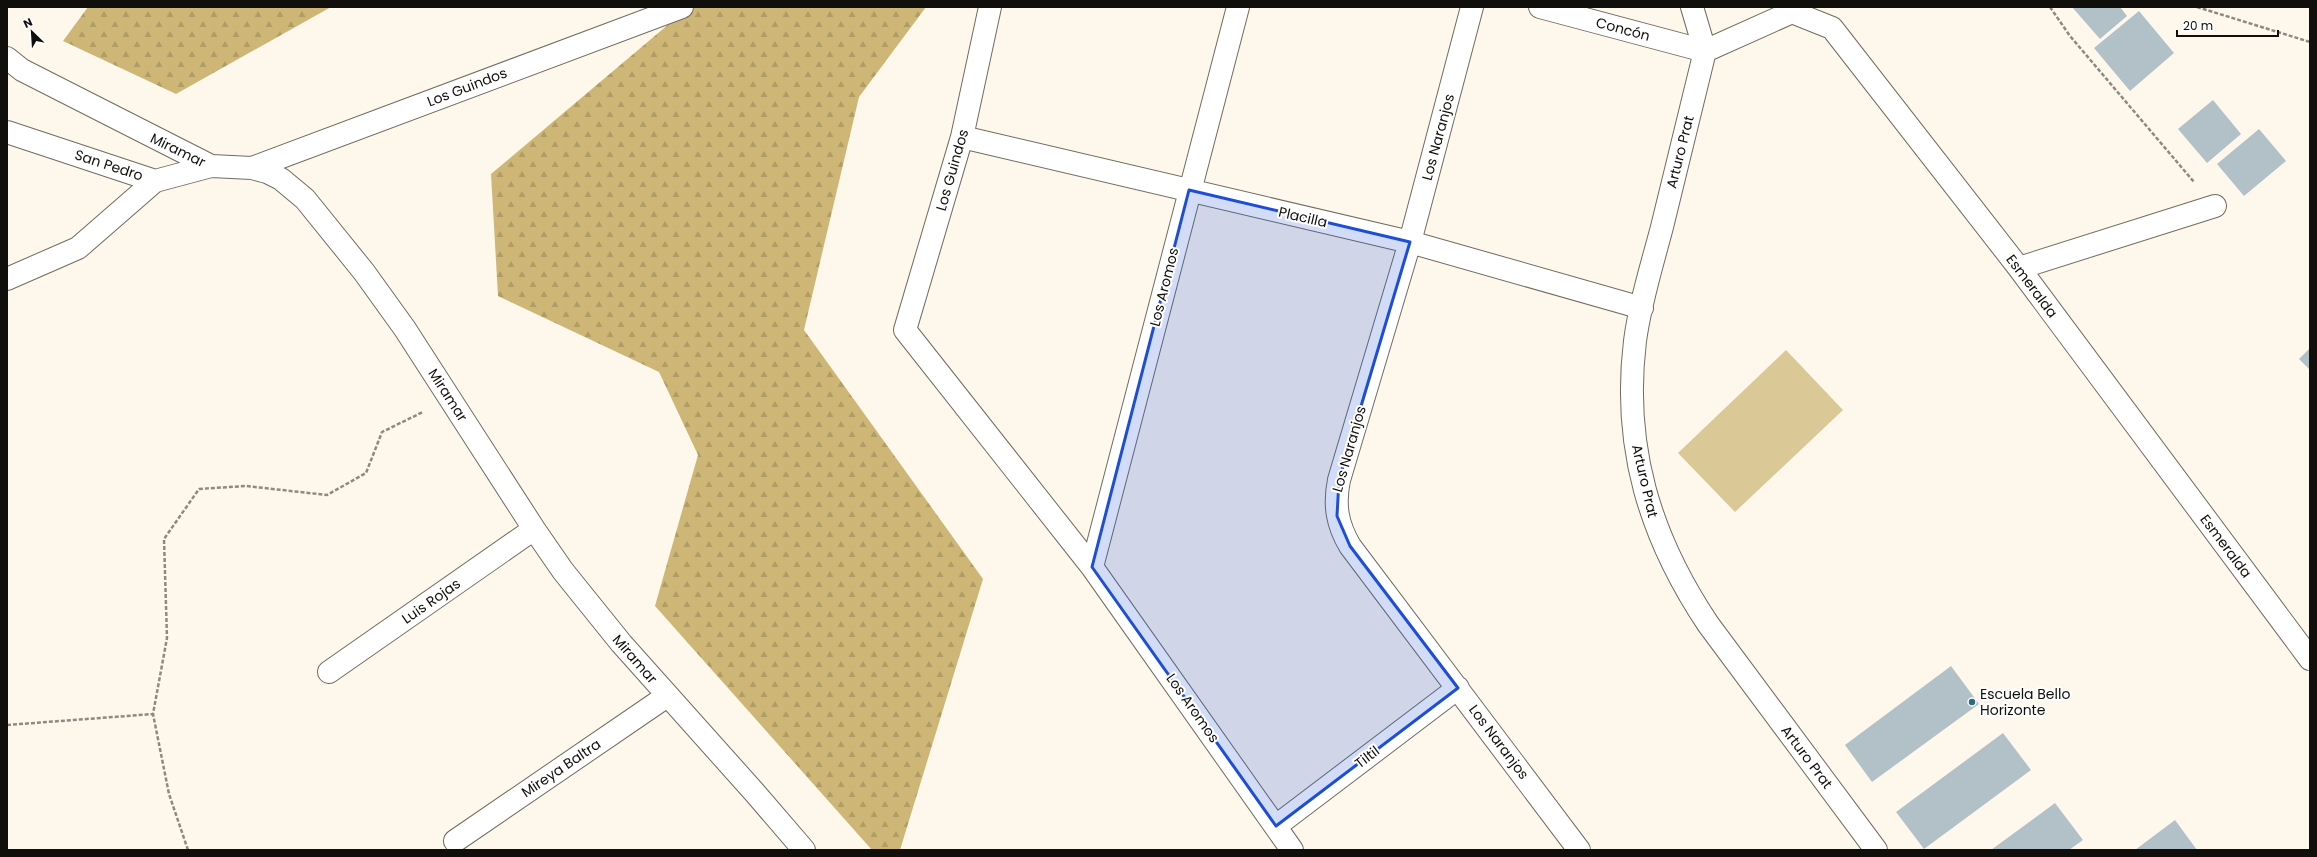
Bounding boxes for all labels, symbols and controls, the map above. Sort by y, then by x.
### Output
north arrow [12,12,52,52]
street label: Concón [1594,12,1652,46]
scale bar [2177,12,2278,38]
text: N [21,14,35,32]
text: 20 m [2183,17,2213,34]
street label: Los Guindos [424,63,510,111]
street label: Los Naranjos [1417,92,1459,182]
street label: Arturo Prat [1661,113,1699,191]
street label: Los Guindos [931,127,973,213]
street label: Miramar [147,128,209,172]
street label: San Pedro [72,145,146,185]
street label: Placilla [1277,202,1329,232]
street label: Los Aromos [1145,246,1183,328]
street label: Esmeralda [2002,250,2062,322]
street label: Miramar [423,365,473,425]
street label: Los Naranjos [1327,404,1371,494]
street label: Arturo Prat [1627,442,1663,520]
street label: Esmeralda [2196,510,2256,582]
street label: Luis Rojas [398,574,464,628]
street label: Miramar [608,630,662,688]
street label: Los Aromos [1162,669,1224,747]
place label: Escuela Bello Horizonte [1980,684,2070,720]
marker: Escuela Bello Horizonte [1967,697,1977,707]
street label: Los Naranjos [1464,701,1534,783]
street label: Arturo Prat [1777,721,1837,793]
street label: Mireya Baltra [517,734,605,802]
street label: Tiltil [1350,741,1384,773]

